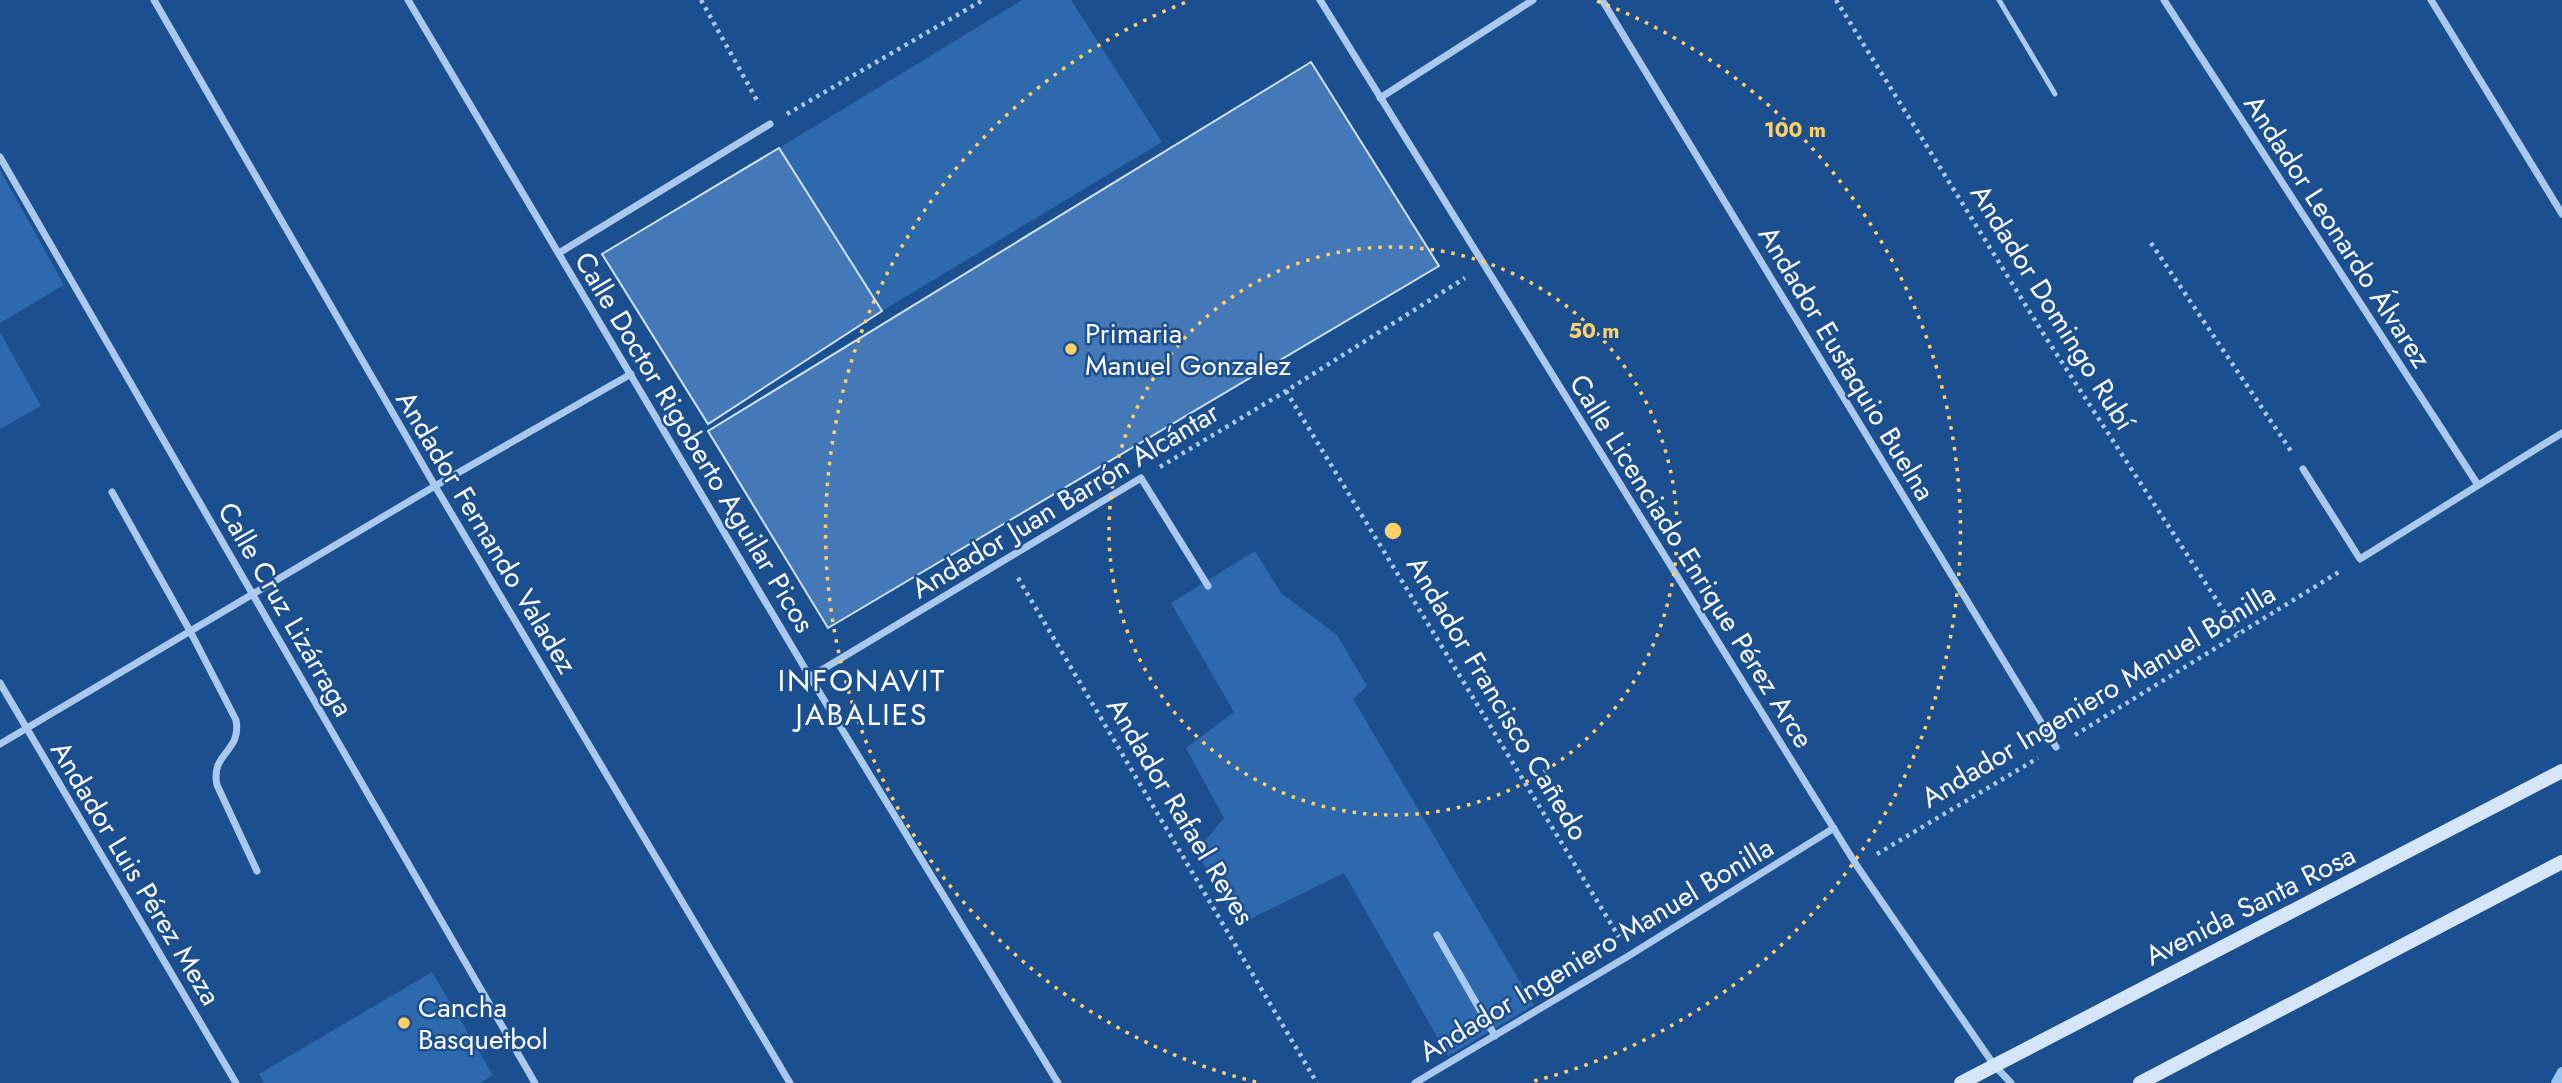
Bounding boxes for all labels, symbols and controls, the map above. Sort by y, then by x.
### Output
street label: Andador Leonardo Álvarez [2234,87,2442,376]
text: 100 m [1764,115,1826,145]
street label: Andador Domingo Rubí [1960,176,2146,440]
street label: Andador Eustaquio Buelna [1748,218,1945,509]
street label: Calle Doctor Rigoberto Aguilar Picos [564,244,825,640]
place label: Primaria Manuel Gonzalez [1085,313,1291,386]
text: 50 m [1569,316,1619,346]
marker: Primaria Manuel Gonzalez [1063,341,1079,357]
street label: Calle Licenciado Enrique Pérez Arce [1559,366,1824,756]
street label: Andador Fernando Valadez [386,383,587,682]
street label: Andador Juan Barrón Alcántar [904,392,1227,609]
street label: Calle Cruz Lizárraga [207,494,364,724]
centre of rings [1381,519,1405,543]
street label: Andador Francisco Cañedo [1396,548,1599,848]
street label: Andador Ingeniero Manuel Bonilla [1913,573,2283,818]
district label: INFONAVIT JABALIES [778,659,946,736]
street label: Andador Rafael Reyes [1096,690,1265,933]
street label: Andador Luis Pérez Meza [40,733,231,1013]
street label: Andador Ingeniero Manuel Bonilla [1411,827,1781,1072]
street label: Avenida Santa Rosa [2138,835,2362,976]
place label: Cancha Basquetbol [418,987,548,1060]
marker: Cancha Basquetbol [396,1015,412,1031]

